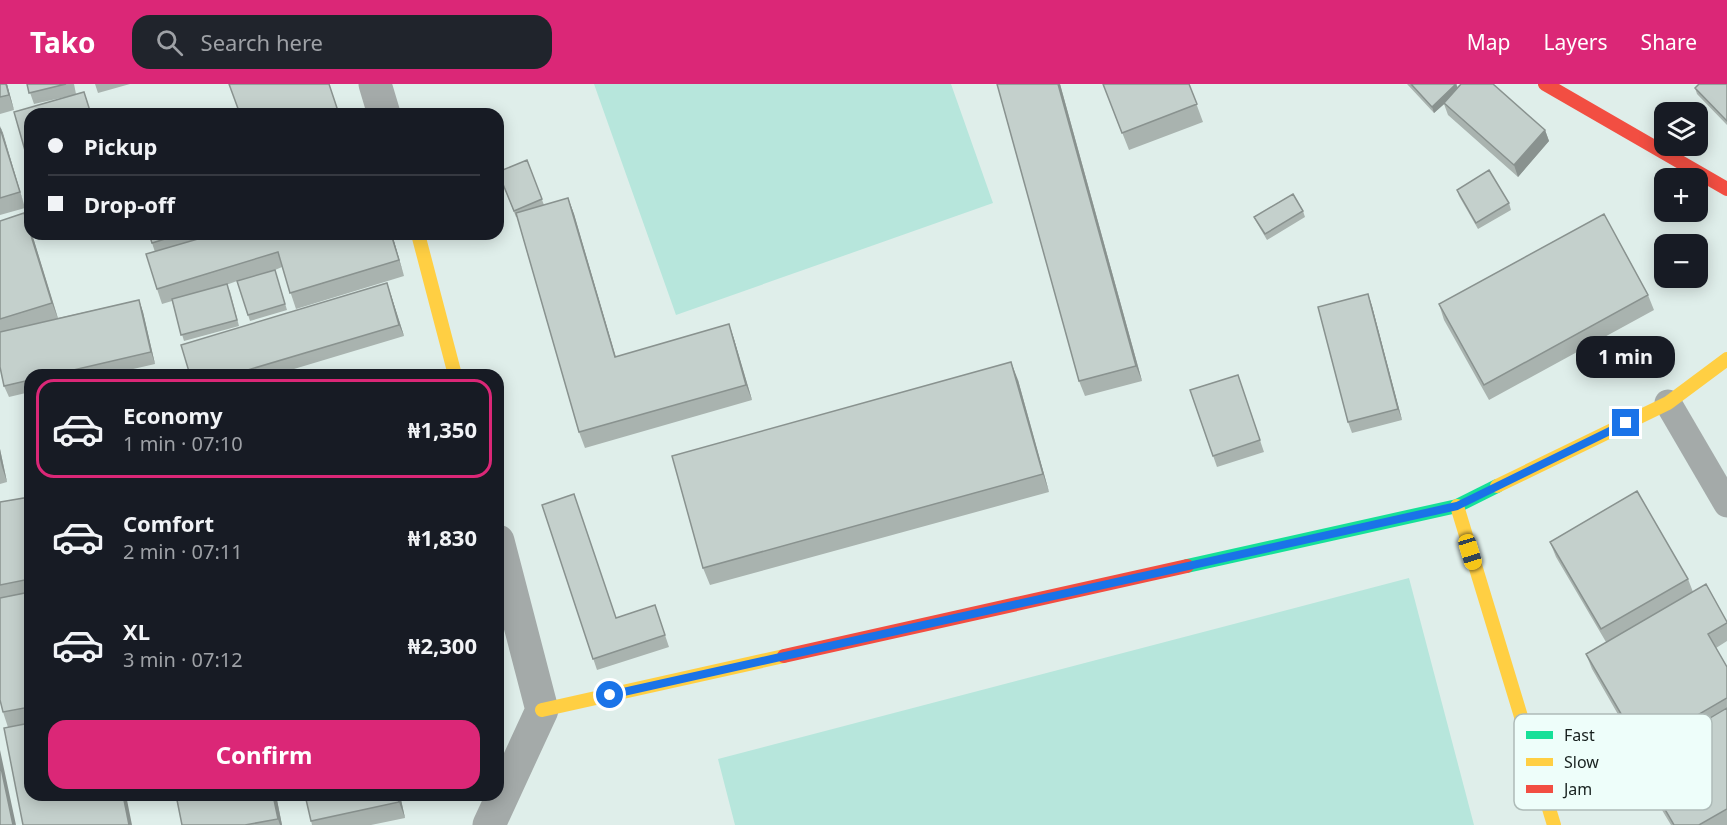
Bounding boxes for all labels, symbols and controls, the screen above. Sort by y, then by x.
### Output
search box [132,15,552,69]
text: Tako [30,23,96,61]
icon: search [153,26,186,59]
text: Search here [201,27,323,57]
text: Map [1467,28,1511,56]
text: Layers [1544,28,1608,56]
text: Share [1641,28,1697,56]
map controls [1654,102,1708,288]
button: layers [1654,102,1708,156]
text: Pickup [84,131,157,161]
button: + [1654,168,1708,222]
text: Drop-off [84,189,175,219]
button: − [1654,234,1708,288]
callout: 1 min [1576,336,1676,378]
text: 1 min [1598,343,1653,370]
text: Economy [123,400,222,430]
icon: car [51,402,105,456]
route end [1612,409,1639,436]
text: ₦1,350 [408,414,477,444]
text: 1 min · 07:10 [123,430,243,457]
text: Comfort [123,508,214,538]
icon: car [51,510,105,564]
text: ₦1,830 [408,522,477,552]
car [1456,532,1484,572]
text: 2 min · 07:11 [123,538,243,565]
text: XL [123,616,150,646]
icon: car [51,618,105,672]
text: ₦2,300 [408,630,477,660]
text: 3 min · 07:12 [123,646,243,673]
route start [596,681,623,708]
legend [1514,714,1712,810]
button: Confirm [48,720,480,789]
text: Fast [1564,724,1595,746]
text: Slow [1564,751,1599,773]
text: Jam [1562,778,1592,800]

